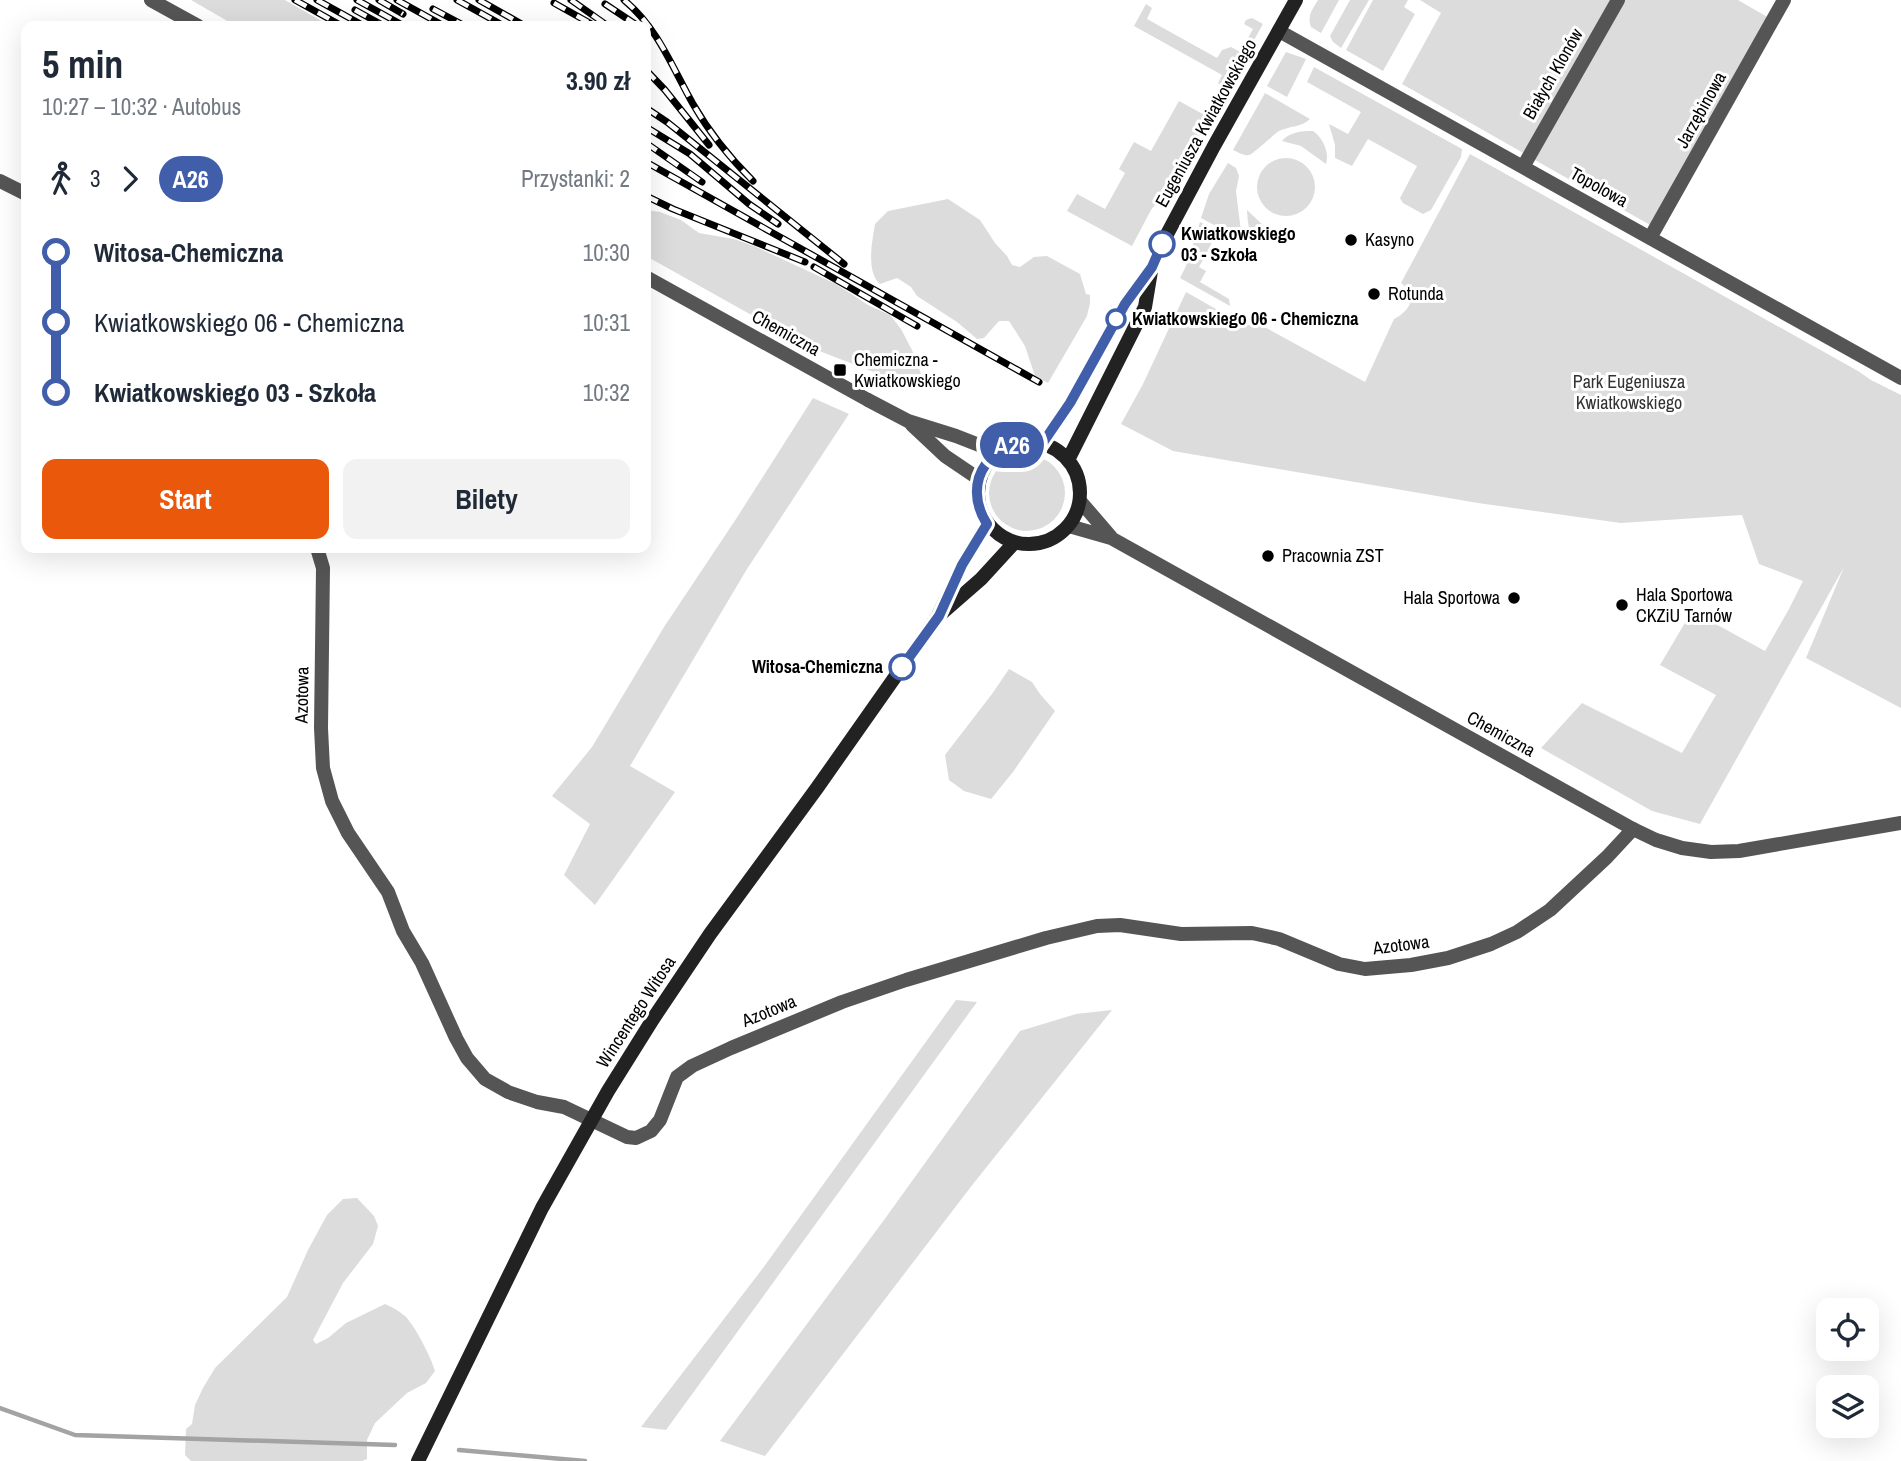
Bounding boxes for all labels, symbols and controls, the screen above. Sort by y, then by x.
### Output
street label: Białych Klonów [1517,24,1589,124]
street label: Eugeniusza Kwiatkowskiego [1149,34,1262,211]
text: 5 min [42,39,123,90]
text: 3.90 zł [566,63,630,98]
street label: Jarzębinowa [1669,67,1732,152]
text: 10:27 – 10:32 · Autobus [42,91,241,122]
icon: walk [42,160,80,198]
icon: forward [111,160,149,198]
street label: Topolowa [1566,161,1633,213]
text: 3 [90,163,101,194]
text: A26 [173,163,209,195]
text: Przystanki: 2 [521,163,630,194]
place label: Kwiatkowskiego 03 - Szkoła [1181,221,1296,267]
place label: Kasyno [1365,227,1414,252]
marker: Kwiatkowskiego 03 - Szkoła [1149,231,1175,257]
marker: Kasyno [1343,232,1359,248]
text: Witosa-Chemiczna [94,235,283,270]
text: 10:30 [583,237,630,268]
place label: Rotunda [1388,281,1444,306]
marker: Rotunda [1366,286,1382,302]
street label: Chemiczna [748,304,825,362]
text: Kwiatkowskiego 06 - Chemiczna [94,305,404,340]
place label: Kwiatkowskiego 06 - Chemiczna [1132,306,1359,331]
text: 10:31 [583,307,630,338]
marker: Kwiatkowskiego 06 - Chemiczna [1106,309,1126,329]
place label: Chemiczna - Kwiatkowskiego [854,347,961,393]
marker: Chemiczna - Kwiatkowskiego [832,362,848,378]
park label: Park Eugeniusza Kwiatkowskiego [1573,369,1685,415]
text: Kwiatkowskiego 03 - Szkoła [94,375,376,410]
text: 10:32 [583,377,630,408]
line badge: A26 [972,422,1052,468]
text: A26 [994,429,1030,461]
button: Start [42,459,329,539]
button: Bilety [343,459,630,539]
place label: Pracownia ZST [1282,543,1384,568]
marker: Pracownia ZST [1260,548,1276,564]
place label: Hala Sportowa CKZiU Tarnów [1636,582,1733,628]
place label: Hala Sportowa [1403,585,1500,610]
marker: Hala Sportowa [1506,590,1522,606]
marker: Hala Sportowa CKZiU Tarnów [1614,597,1630,613]
place label: Witosa-Chemiczna [752,654,884,679]
marker: Witosa-Chemiczna [889,654,915,680]
street label: Azotowa [288,666,314,725]
street label: Chemiczna [1463,705,1540,763]
street label: Azotowa [1370,929,1431,960]
street label: Wincentego Witosa [590,951,681,1073]
street label: Azotowa [737,988,800,1033]
map controls [1816,1298,1879,1438]
button: locate [1816,1298,1879,1361]
button: layers [1816,1375,1879,1438]

